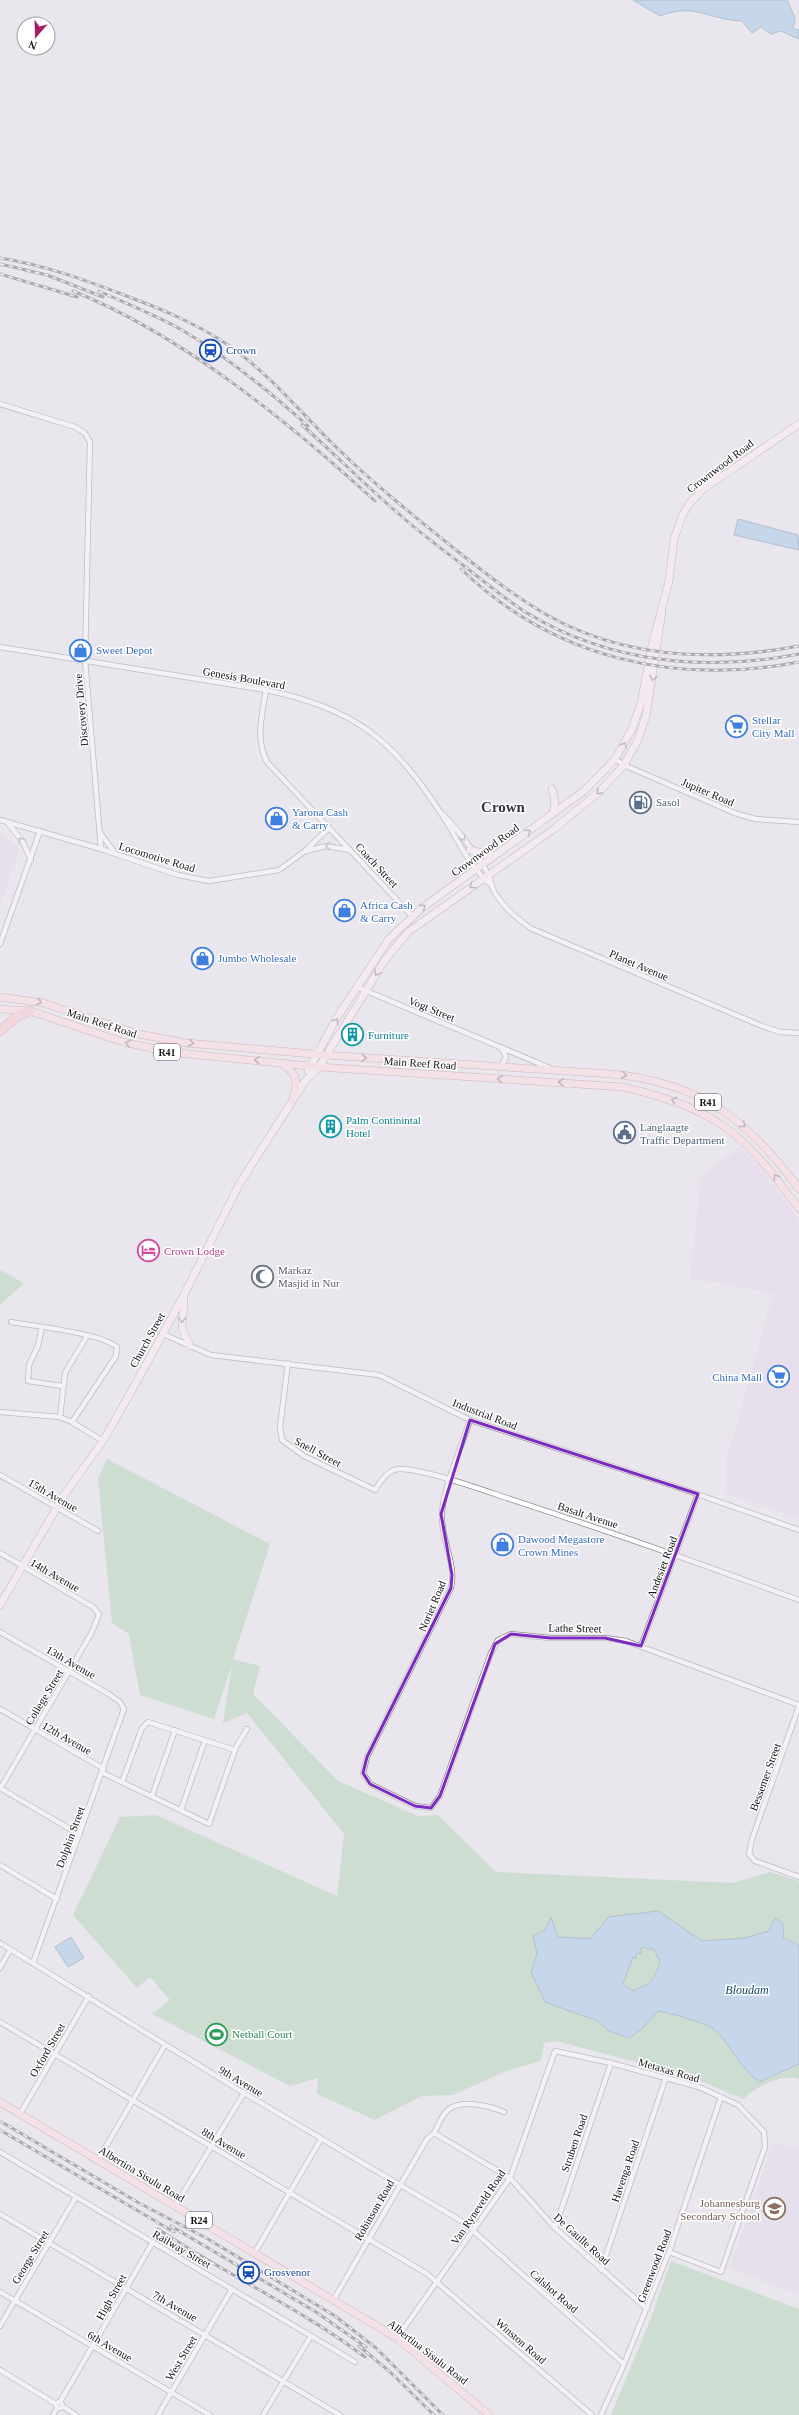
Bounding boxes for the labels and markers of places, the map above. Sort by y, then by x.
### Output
station icon: Crown [197,337,223,363]
place label: Crown [226,344,256,356]
shop icon: Sweet Depot [68,637,94,663]
place label: Sweet Depot [96,644,153,656]
supermarket icon: Stellar City Mall [723,713,749,739]
place label: Stellar City Mall [752,714,794,739]
fuel station icon: Sasol [628,789,654,815]
place label: Sasol [656,796,680,808]
shop icon: Yarona Cash & Carry [263,805,289,831]
place label: Yarona Cash & Carry [292,806,349,831]
shop icon: Africa Cash & Carry [331,898,357,924]
place label: Africa Cash & Carry [360,899,413,924]
shop icon: Jumbo Wholesale [190,945,216,971]
place label: Jumbo Wholesale [218,952,296,964]
building icon: Furniture [339,1022,365,1048]
place label: Furniture [368,1029,409,1041]
building icon: Palm Continintal Hotel [317,1113,343,1139]
place label: Palm Continintal Hotel [346,1114,421,1139]
public building icon: Langlaagte Traffic Department [612,1120,638,1146]
place label: Langlaagte Traffic Department [640,1121,725,1146]
hotel icon: Crown Lodge [135,1238,161,1264]
place label: Crown Lodge [164,1245,225,1257]
mosque icon: Markaz Masjid in Nur [250,1263,276,1289]
place label: Markaz Masjid in Nur [278,1264,340,1289]
supermarket icon: China Mall [765,1364,791,1390]
place label: China Mall [712,1371,762,1383]
shop icon: Dawood Megastore Crown Mines [490,1532,516,1558]
place label: Dawood Megastore Crown Mines [518,1533,605,1558]
sports icon: Netball Court [204,2021,230,2047]
place label: Netball Court [232,2028,292,2040]
school or university icon: Johannesburg Secondary School [762,2196,788,2222]
place label: Johannesburg Secondary School [680,2197,760,2222]
station icon: Grosvenor [236,2259,262,2285]
place label: Grosvenor [264,2266,311,2278]

